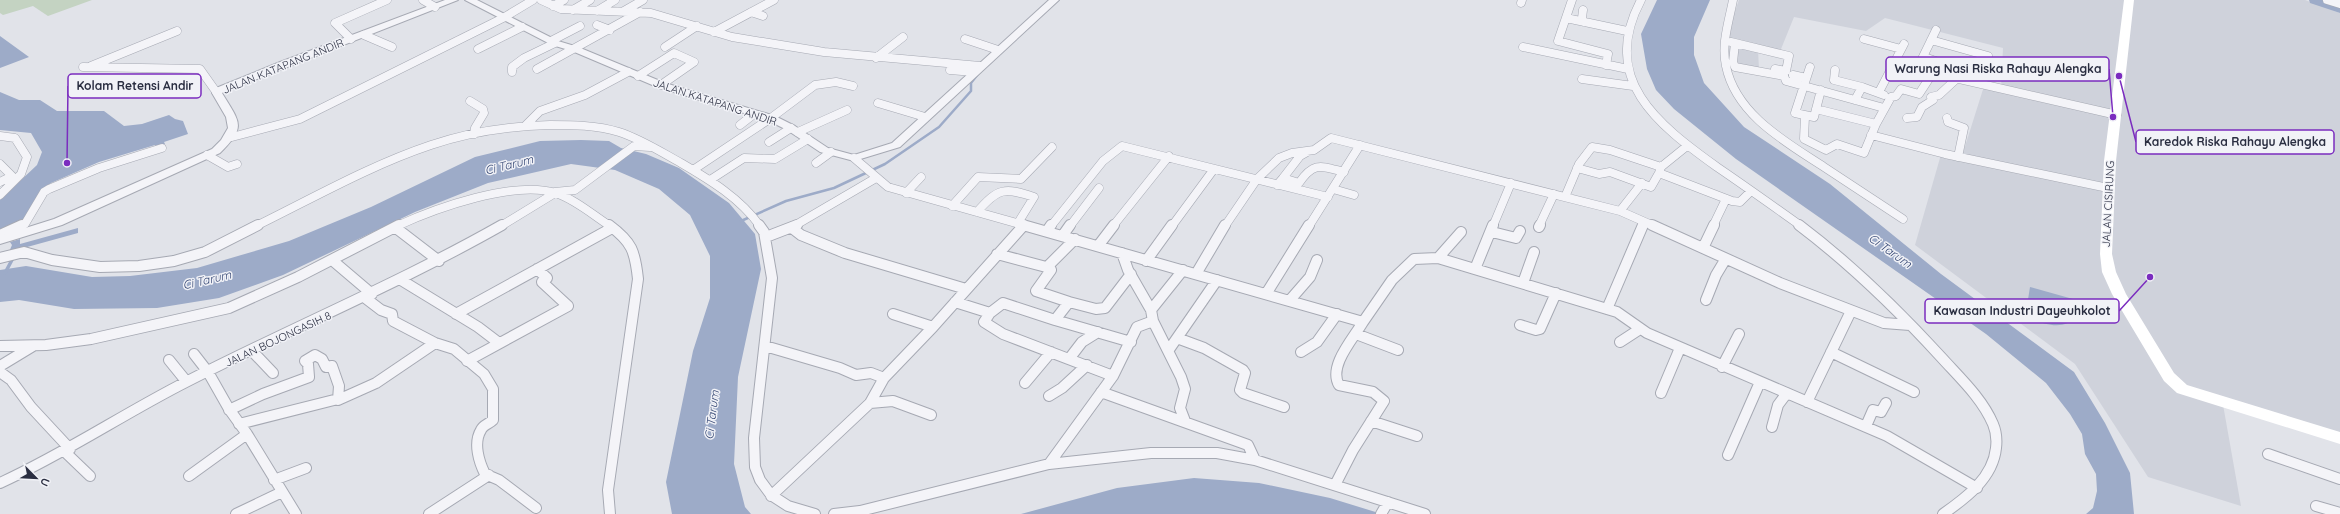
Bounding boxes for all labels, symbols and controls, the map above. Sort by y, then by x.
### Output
street label: JALAN KATAPANG ANDIR [220,35,346,97]
callout: Warung Nasi Riska Rahayu Alengka [1886,57,2109,81]
text: Warung Nasi Riska Rahayu Alengka [1895,61,2101,76]
callout: Kolam Retensi Andir [68,74,201,98]
street label: JALAN KATAPANG ANDIR [651,75,779,129]
text: Kolam Retensi Andir [76,78,194,93]
callout: Karedok Riska Rahayu Alengka [2136,130,2334,154]
text: Karedok Riska Rahayu Alengka [2144,134,2326,149]
water label: Ci Tarum [483,151,536,178]
street label: JALAN CISIRUNG [2099,160,2117,248]
water label: Ci Tarum [1866,230,1916,272]
water label: Ci Tarum [181,266,234,292]
callout: Kawasan Industri Dayeuhkolot [1925,299,2119,323]
text: Kawasan Industri Dayeuhkolot [1933,303,2111,318]
street label: JALAN BOJONGASIH 8 [223,308,334,370]
water label: Ci Tarum [701,388,722,440]
north arrow [16,458,56,498]
text: U [37,476,53,488]

